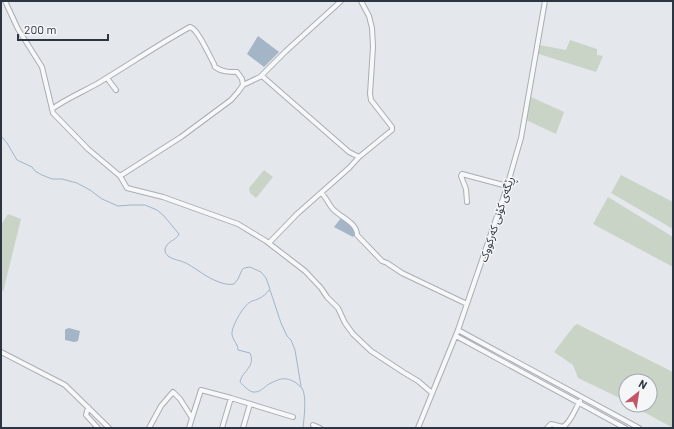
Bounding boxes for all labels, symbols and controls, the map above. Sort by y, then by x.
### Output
scale bar [18,16,108,42]
text: 200 m [24,22,56,36]
street label: ڕێگەی کۆنی کەرکووک [476,175,519,264]
north arrow [618,373,658,413]
text: N [637,376,650,391]

